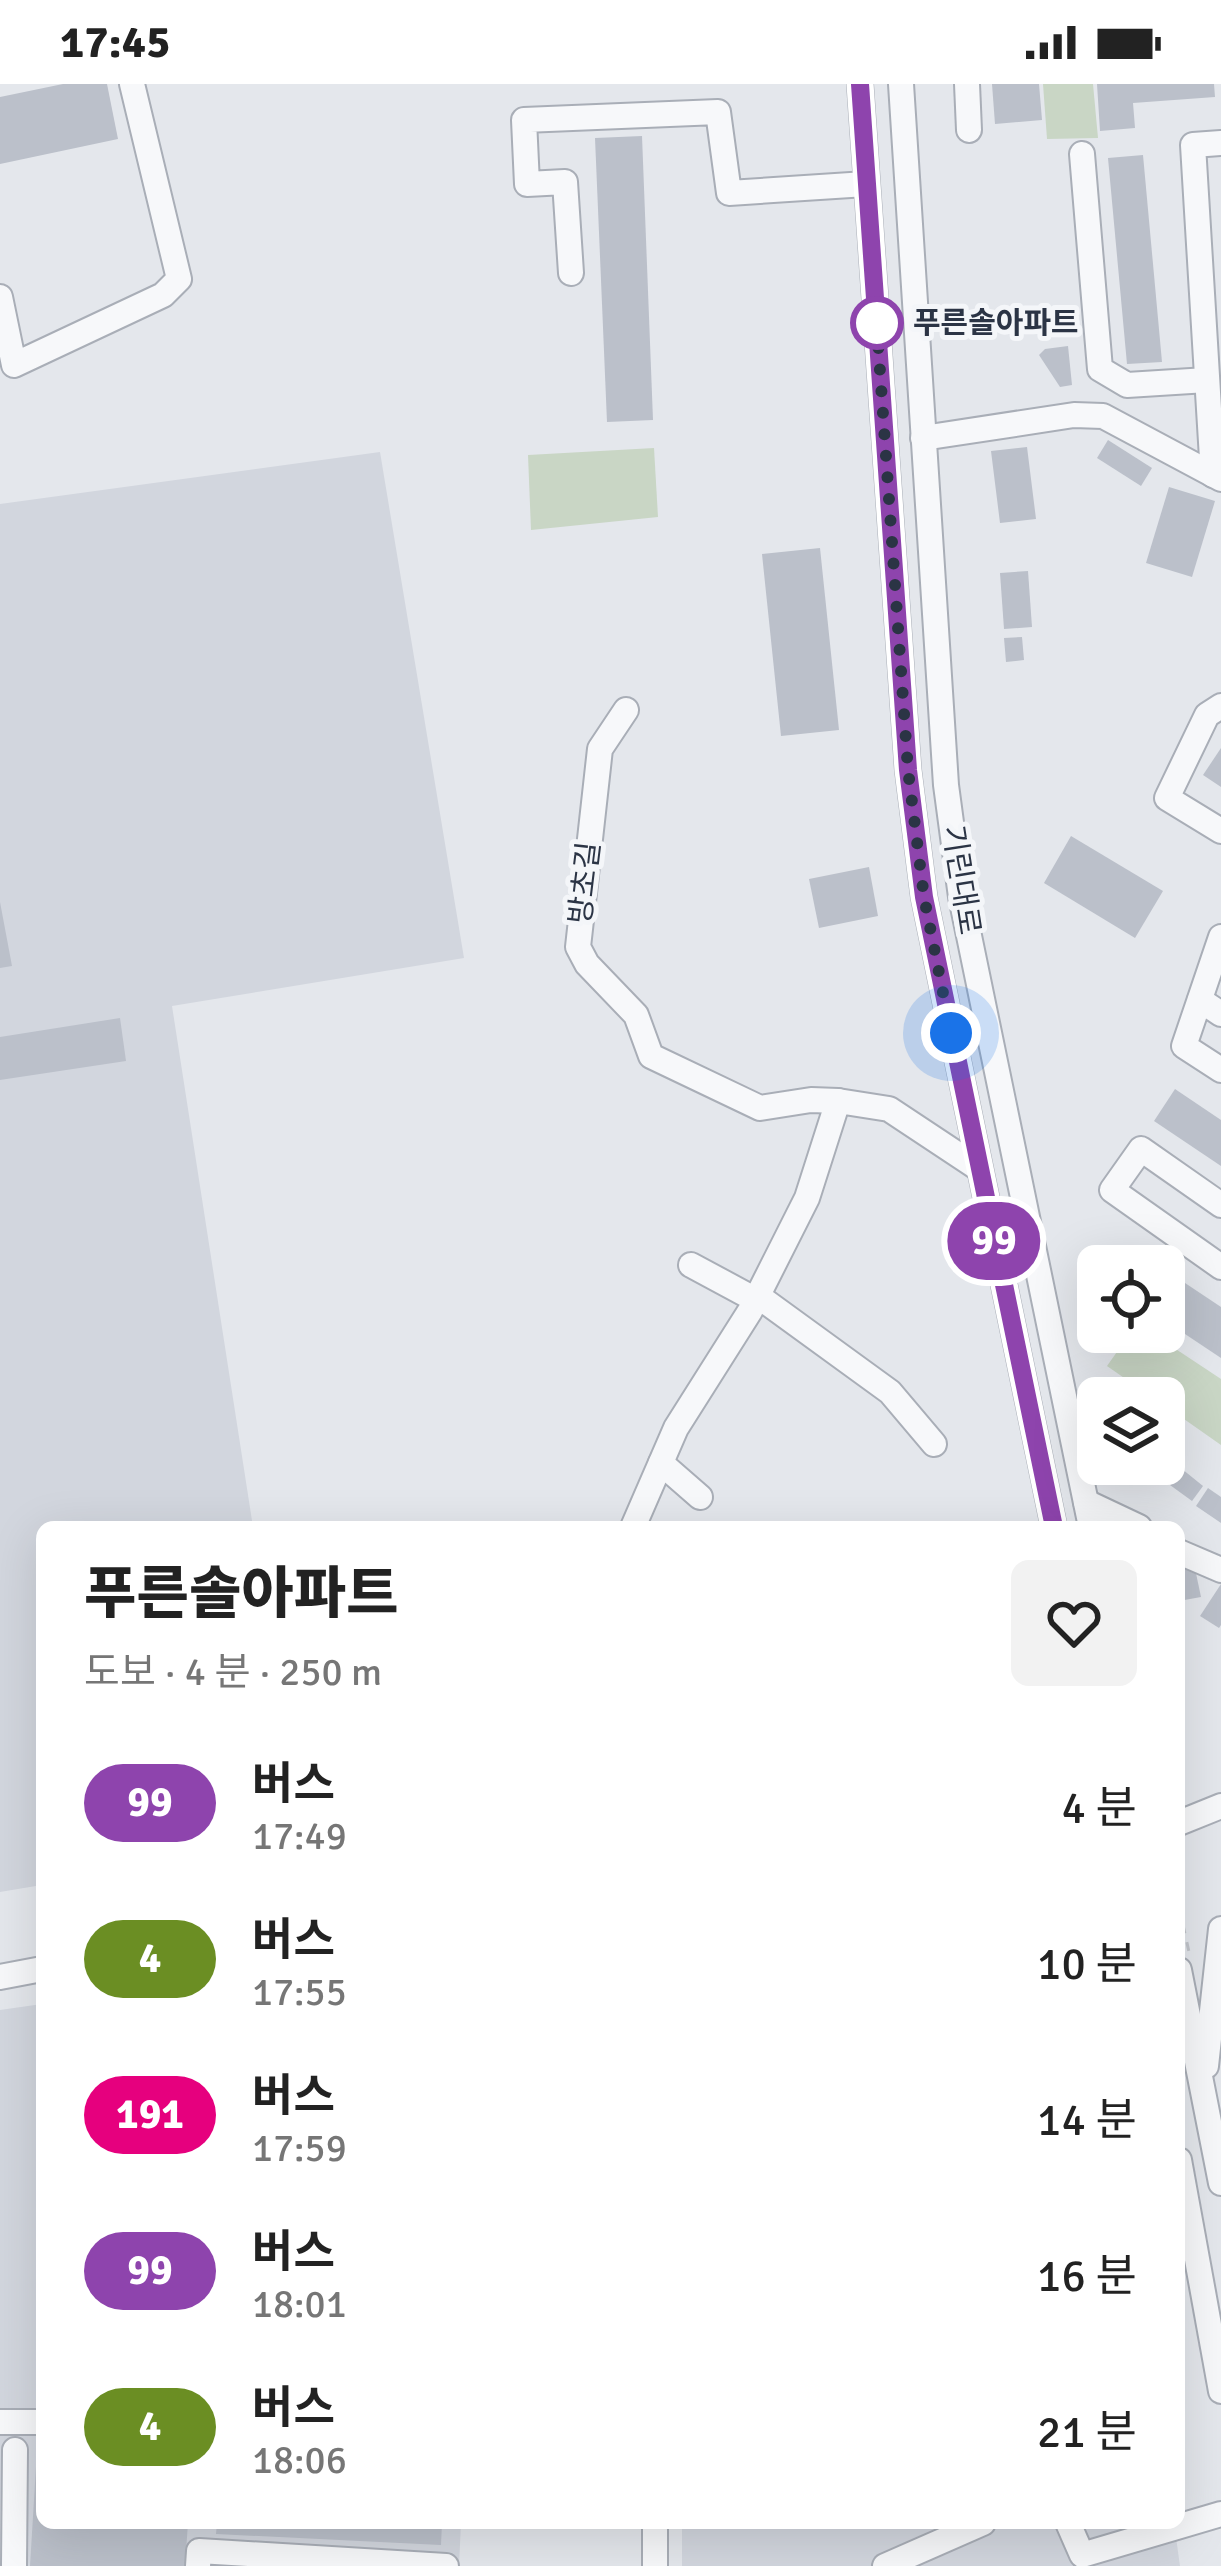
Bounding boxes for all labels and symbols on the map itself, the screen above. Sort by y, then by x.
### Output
marker: 푸른솔아파트 [852,298,902,348]
place label: 푸른솔아파트 [913,305,1079,342]
street label: 기린대로 [934,823,988,937]
street label: 방초길 [562,840,608,926]
your location [921,1003,981,1063]
line badge: 99 [940,1202,1048,1280]

